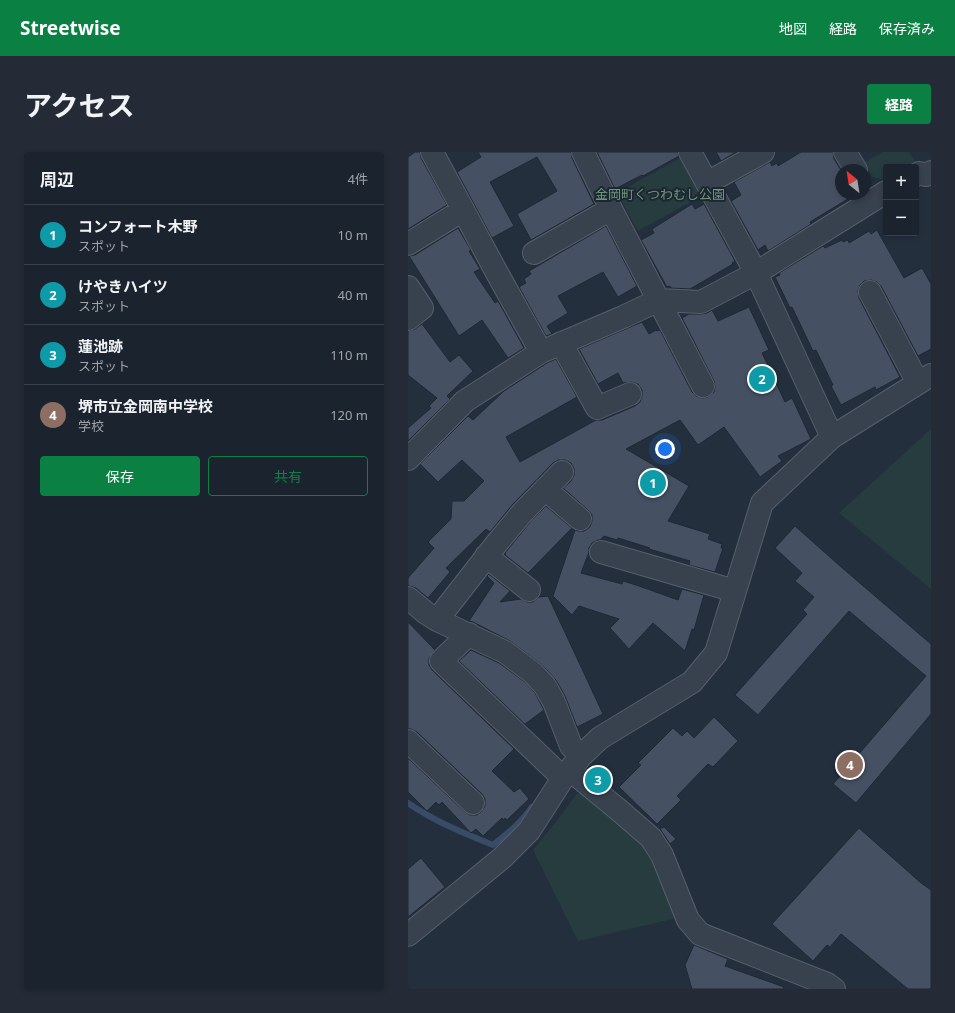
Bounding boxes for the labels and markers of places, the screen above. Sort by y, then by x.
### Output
pin: 2 [749,364,775,394]
pin: 1 [640,468,666,498]
pin: 4 [837,750,863,780]
pin: 3 [585,765,611,795]

